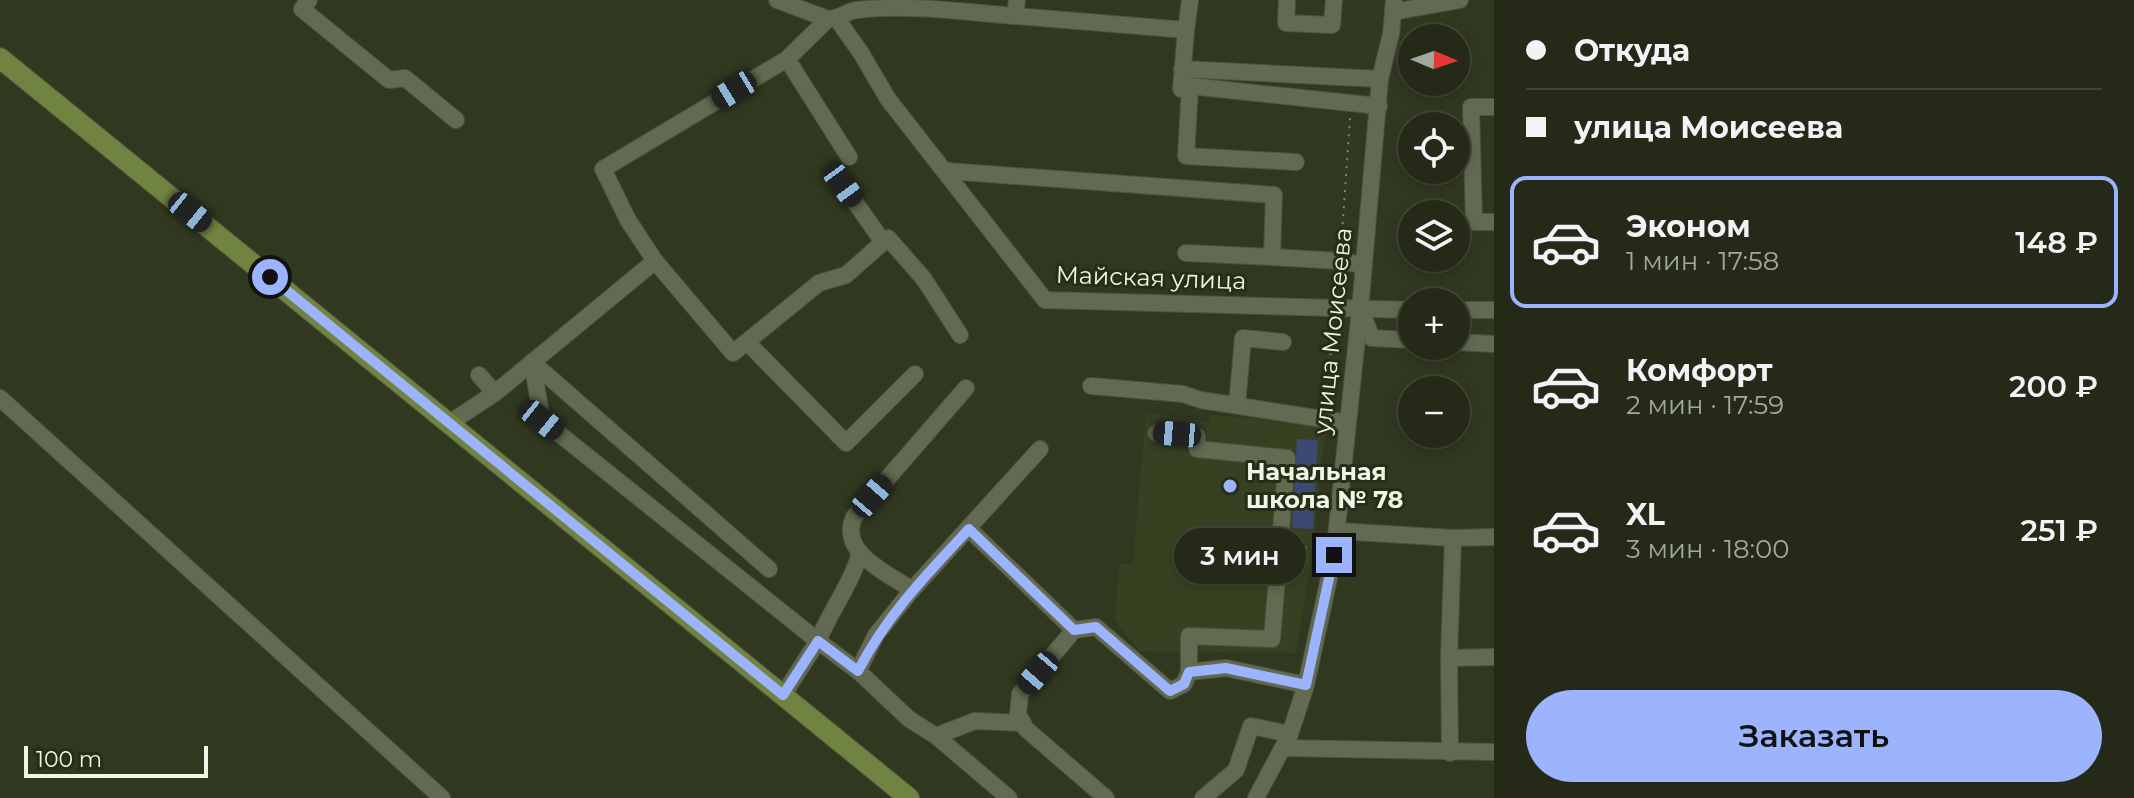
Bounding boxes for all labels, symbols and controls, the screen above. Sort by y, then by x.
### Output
north arrow [1398,24,1470,96]
map controls [1398,24,1470,448]
text: Откуда [1574,32,1690,69]
car [707,67,761,113]
text: улица Моисеева [1574,109,1843,146]
button: locate [1398,112,1470,184]
car [819,159,867,211]
car [164,188,216,236]
button: layers [1398,200,1470,272]
icon: car [1530,206,1602,278]
text: Эконом [1626,208,1751,245]
text: 148 ₽ [2015,224,2098,261]
street label: улица Моисеева [1307,226,1358,437]
text: 1 мин · 17:58 [1626,245,1779,277]
route start [252,259,288,295]
street label: Майская улица [1055,260,1247,295]
button: + [1398,288,1470,360]
icon: car [1530,350,1602,422]
text: Комфорт [1626,352,1773,389]
text: 200 ₽ [2009,368,2098,405]
button: − [1398,376,1470,448]
text: 2 мин · 17:59 [1626,389,1784,421]
car [516,396,568,444]
car [1152,420,1202,448]
place label: Начальная школа № 78 [1246,457,1403,514]
car [847,470,897,522]
marker: Начальная школа № 78 [1221,477,1239,495]
icon: car [1530,494,1602,566]
text: XL [1626,496,1665,533]
text: 251 ₽ [2020,512,2098,549]
callout: 3 мин [1174,527,1306,583]
text: 3 мин · 18:00 [1626,533,1790,565]
route end [1316,537,1352,573]
text: 3 мин [1200,540,1280,572]
car [1013,647,1063,699]
button: Заказать [1526,690,2102,782]
scale bar [24,742,208,778]
text: 100 m [36,746,102,773]

